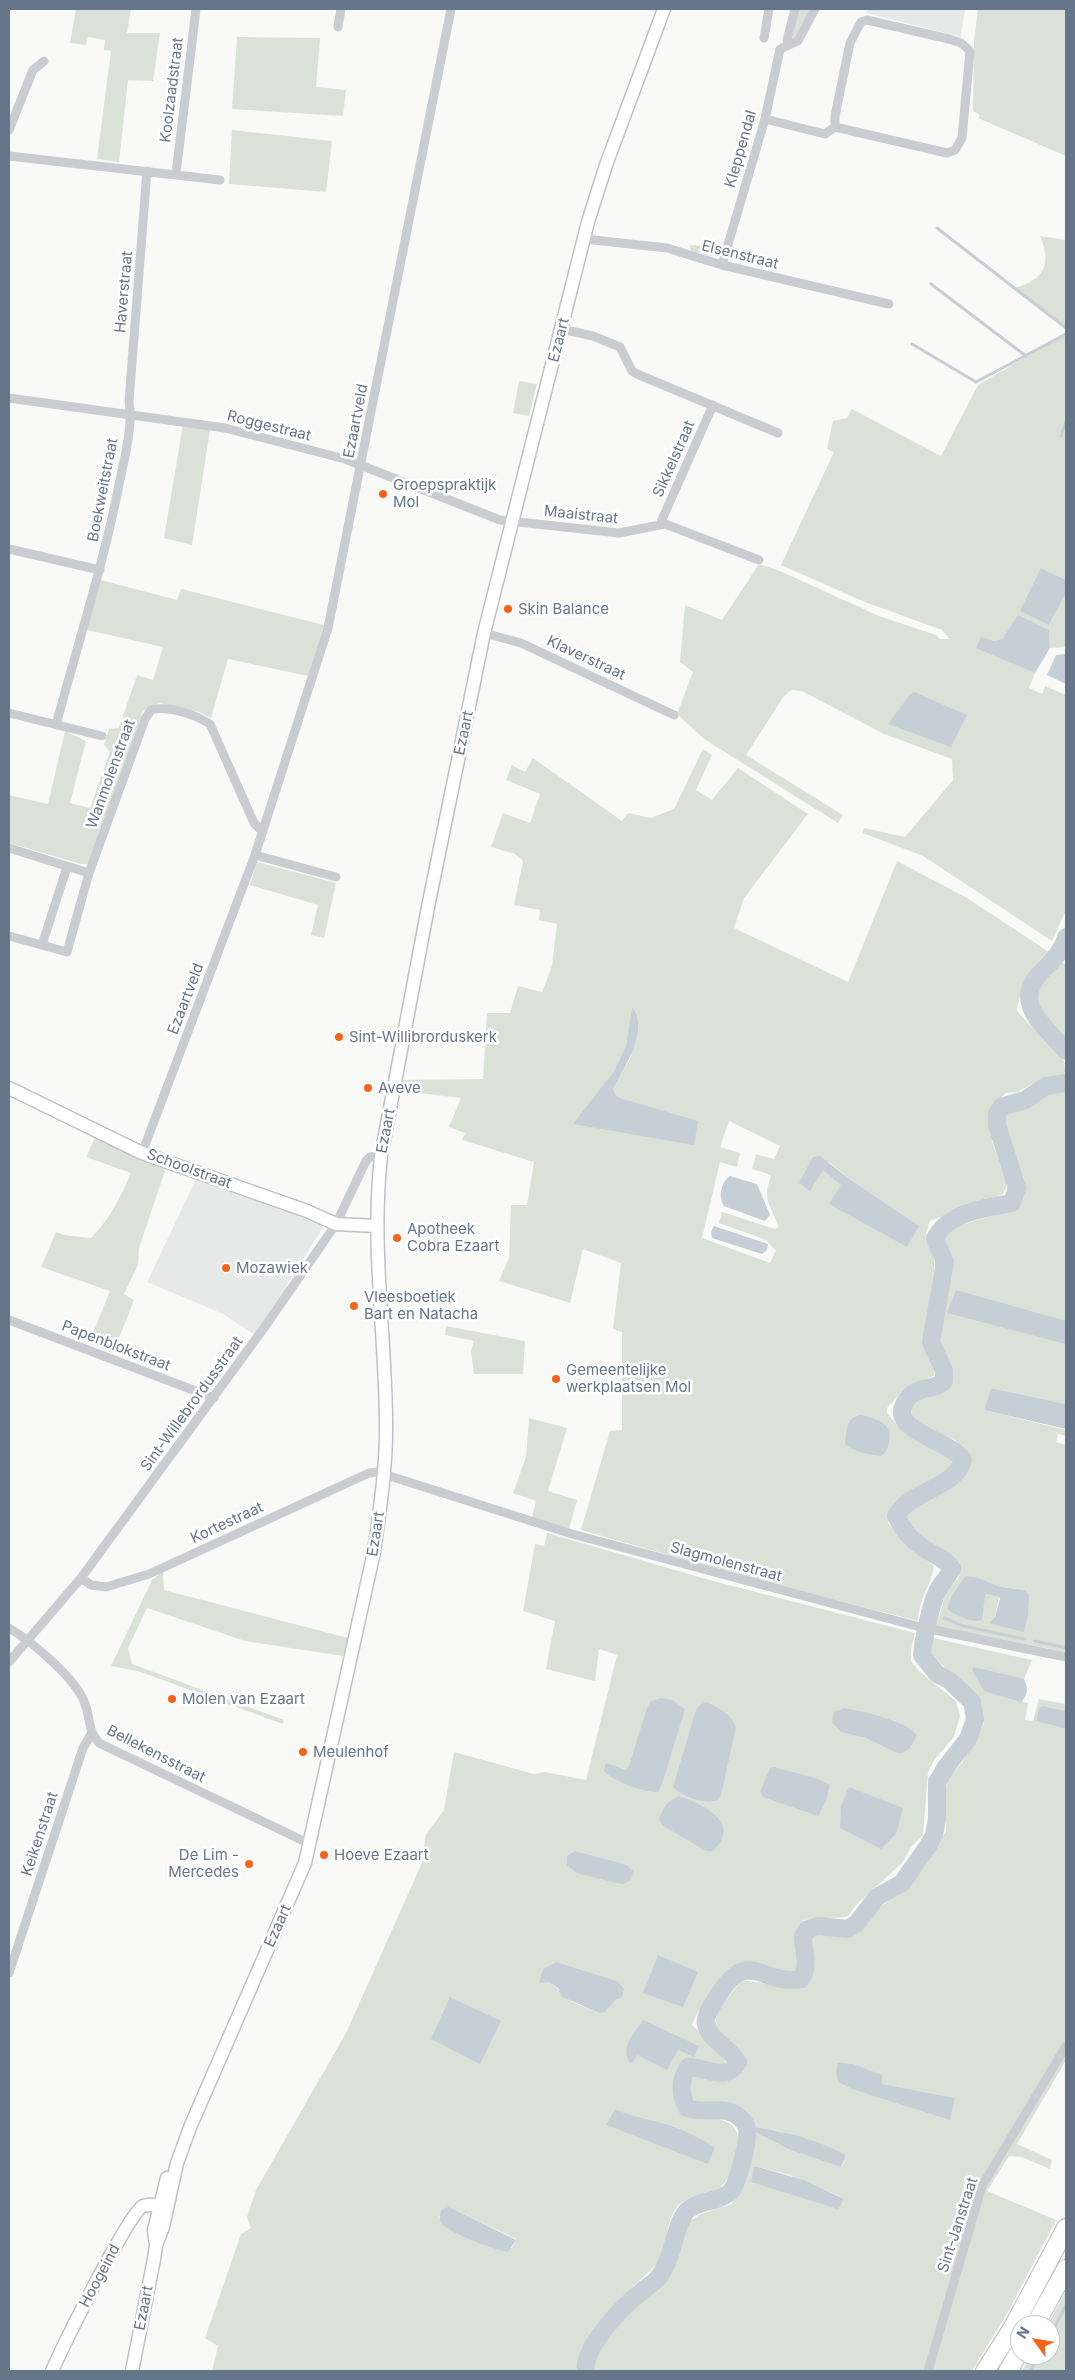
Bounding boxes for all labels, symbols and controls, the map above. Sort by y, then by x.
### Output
street label: Koolzaadstraat [157,36,187,144]
street label: Kleppendal [721,108,761,190]
street label: Elsenstraat [700,237,780,273]
street label: Haverstraat [111,250,137,334]
street label: Ezaart [545,316,573,364]
street label: Ezaartveld [340,383,372,459]
street label: Roggestraat [225,407,313,445]
street label: Sikkelstraat [649,418,699,500]
street label: Boekweitstraat [84,437,122,543]
place label: Groepspraktijk Mol [393,476,496,511]
marker: Groepspraktijk Mol [377,488,389,500]
street label: Maaistraat [543,502,619,528]
place label: Skin Balance [518,600,609,618]
marker: Skin Balance [502,603,514,615]
street label: Klaverstraat [544,632,628,684]
street label: Ezaart [451,709,477,757]
street label: Wanmolenstraat [83,717,139,831]
street label: Ezaartveld [164,961,208,1037]
place label: Sint-Willibrorduskerk [349,1028,497,1046]
marker: Sint-Willibrorduskerk [333,1031,345,1043]
place label: Aveve [378,1079,421,1097]
marker: Aveve [362,1082,374,1094]
street label: Ezaart [373,1107,399,1155]
street label: Schoolstraat [144,1145,234,1193]
place label: Apotheek Cobra Ezaart [407,1220,499,1255]
marker: Apotheek Cobra Ezaart [391,1232,403,1244]
place label: Mozawiek [236,1259,308,1277]
marker: Mozawiek [220,1262,232,1274]
place label: Vleesboetiek Bart en Natacha [364,1288,478,1323]
marker: Vleesboetiek Bart en Natacha [348,1300,360,1312]
street label: Papenblokstraat [59,1317,173,1375]
street label: Sint-Willebrordusstraat [137,1333,247,1475]
place label: Gemeentelijke werkplaatsen Mol [566,1361,691,1396]
marker: Gemeentelijke werkplaatsen Mol [550,1373,562,1385]
street label: Kortestraat [188,1498,266,1548]
street label: Ezaart [364,1510,388,1558]
street label: Slagmolenstraat [668,1538,784,1586]
place label: Molen van Ezaart [182,1690,305,1708]
marker: Molen van Ezaart [166,1693,178,1705]
street label: Bellekensstraat [104,1721,208,1787]
place label: Meulenhof [313,1743,389,1761]
marker: Meulenhof [297,1746,309,1758]
street label: Keikenstraat [18,1790,62,1878]
place label: De Lim - Mercedes [168,1846,239,1881]
place label: Hoeve Ezaart [334,1846,429,1864]
marker: Hoeve Ezaart [318,1849,330,1861]
marker: De Lim - Mercedes [243,1858,255,1870]
street label: Ezaart [261,1902,295,1950]
street label: Sint-Janstraat [934,2175,982,2275]
street label: Hoogeind [76,2241,124,2311]
street label: Ezaart [131,2284,157,2332]
north arrow [1010,2315,1060,2365]
text: N [1013,2323,1033,2341]

